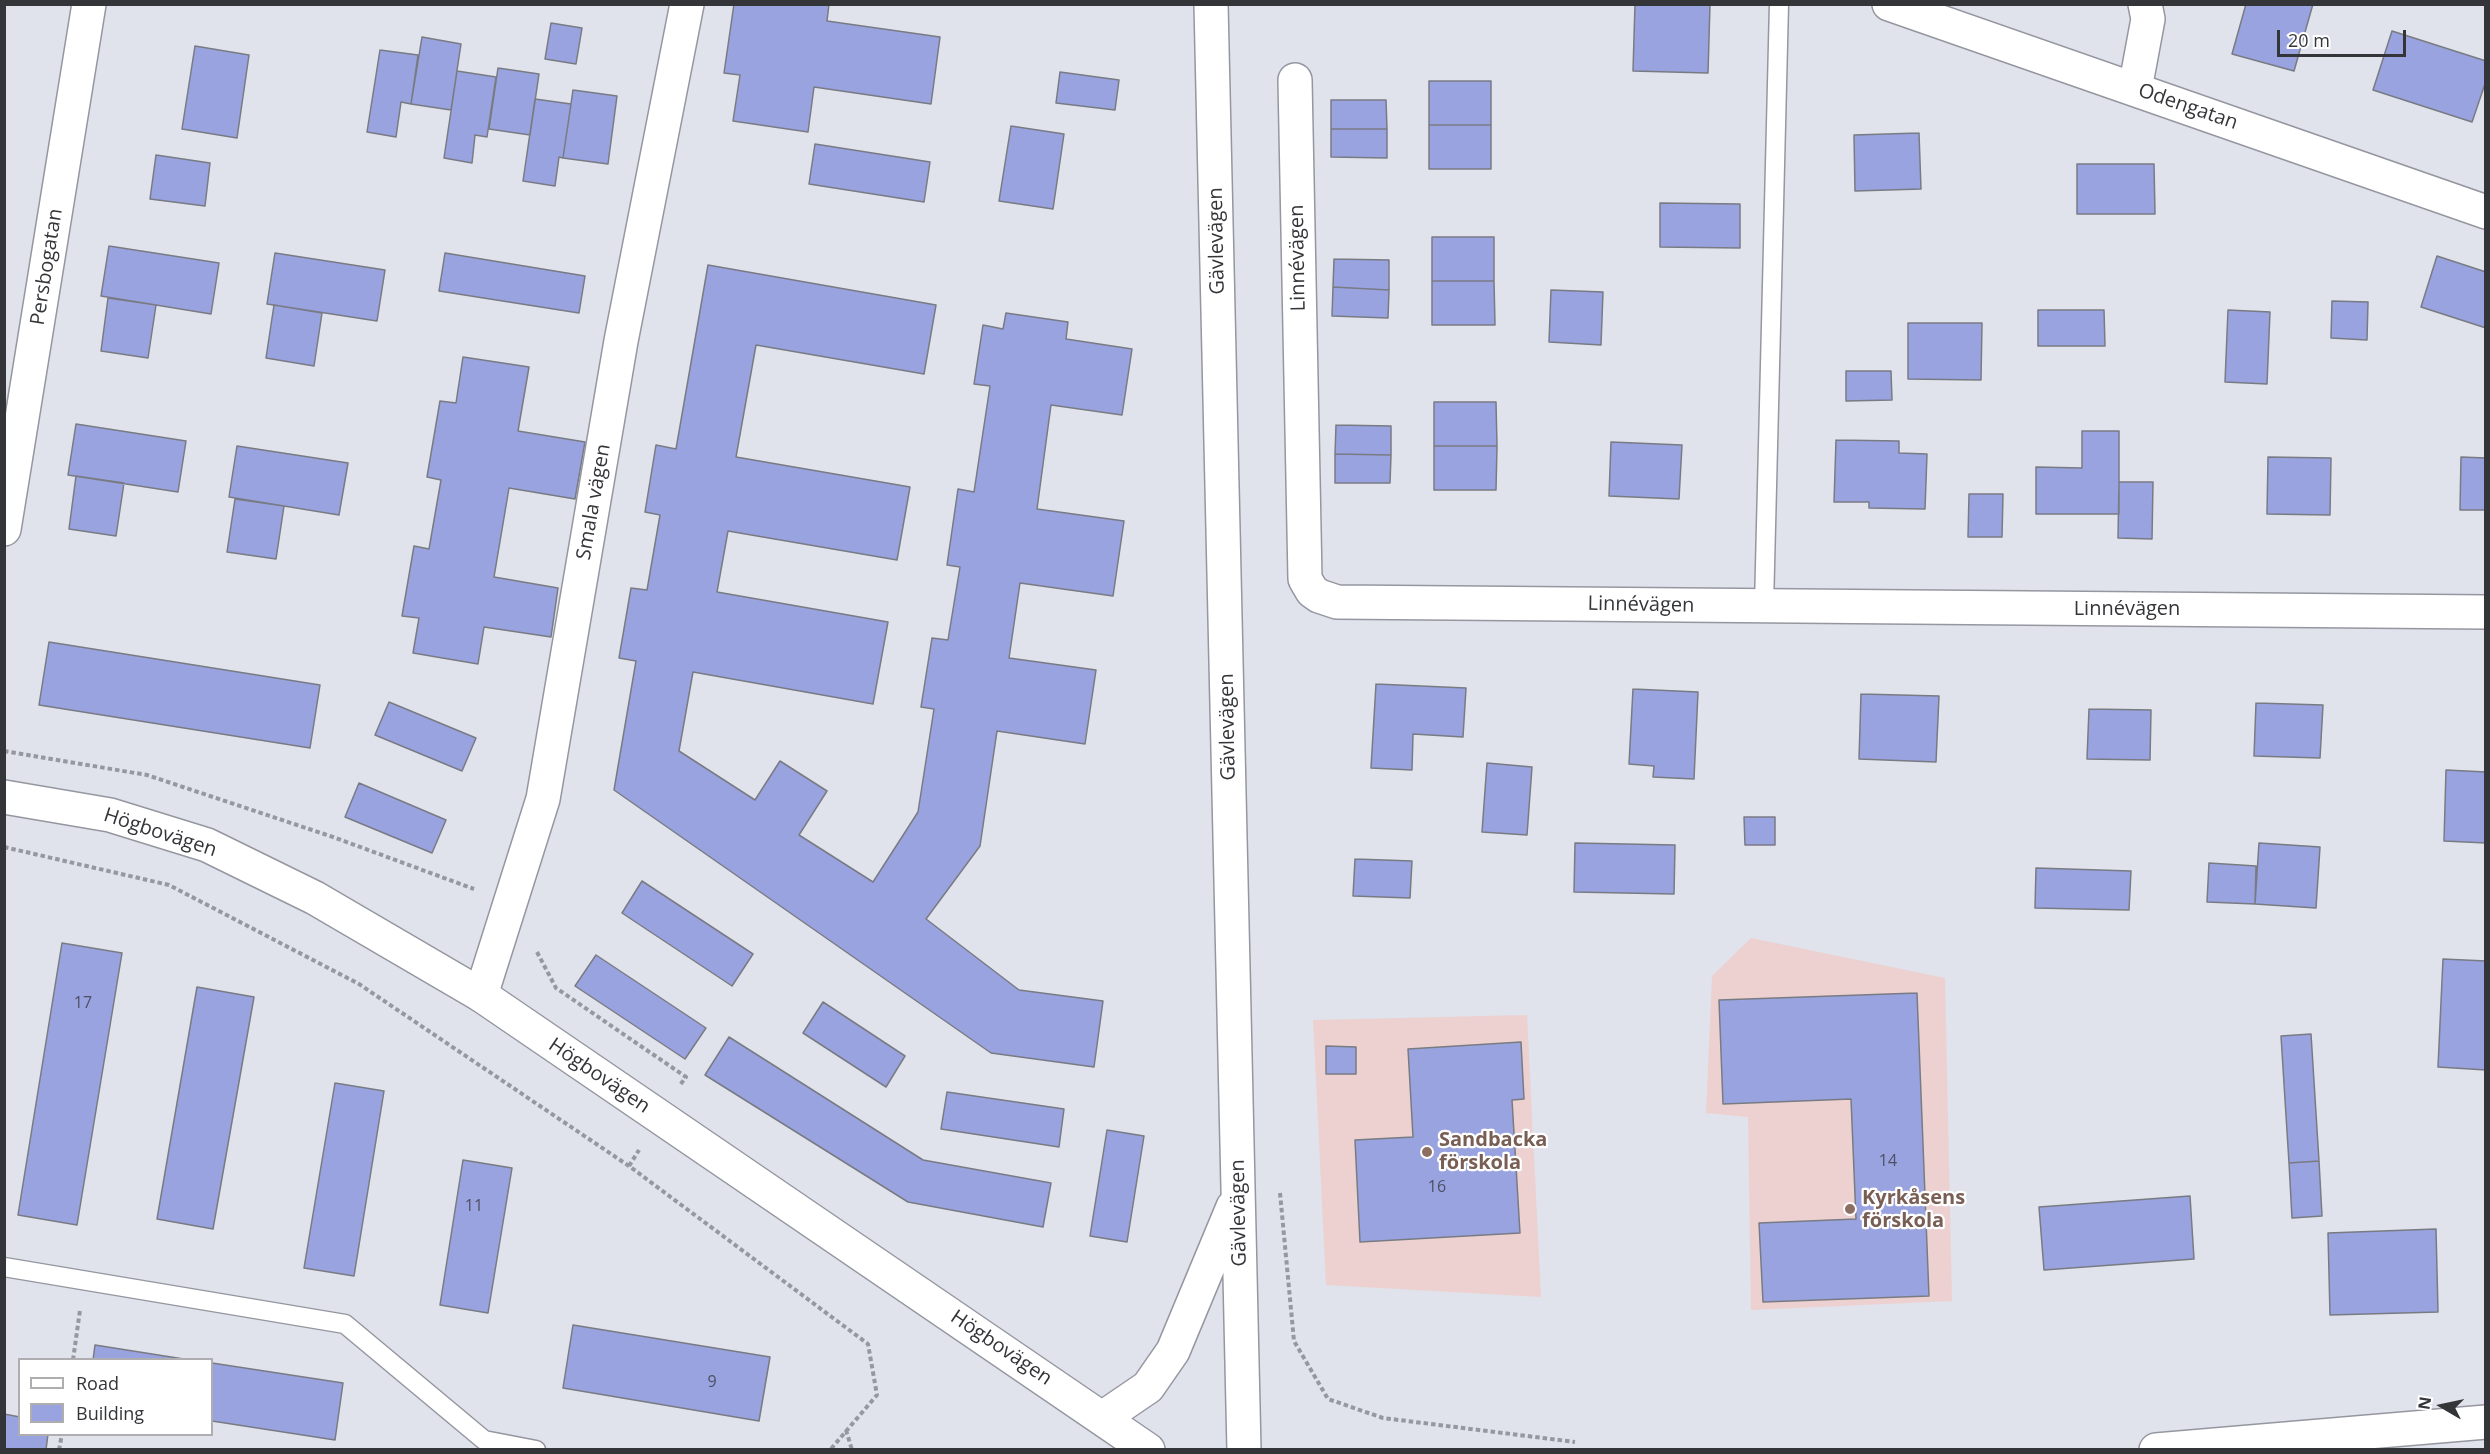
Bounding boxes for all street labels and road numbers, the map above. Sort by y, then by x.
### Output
street label: Odengatan [2135,79,2241,135]
street label: Gävlevägen [1204,187,1230,295]
street label: Linnévägen [1285,204,1311,312]
street label: Persbogatan [26,207,68,327]
street label: Smala vägen [572,442,616,562]
street label: Linnévägen [1587,592,1695,618]
street label: Linnévägen [2074,597,2180,621]
street label: Gävlevägen [1215,673,1241,781]
street label: Högbovägen [100,803,220,863]
street label: Högbovägen [544,1033,654,1119]
street label: Gävlevägen [1226,1159,1252,1267]
street label: Högbovägen [946,1305,1056,1391]

